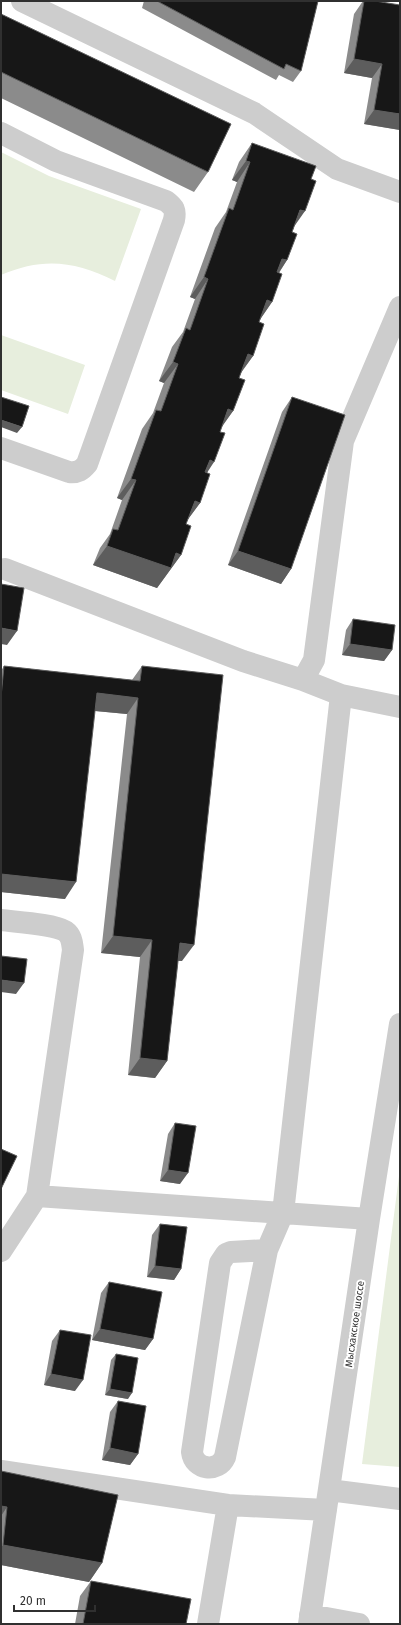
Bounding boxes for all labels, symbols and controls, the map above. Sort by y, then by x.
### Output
street label: Мысхакское шоссе [343,1280,367,1368]
scale bar [14,1587,95,1613]
text: 20 m [20,1594,46,1608]

